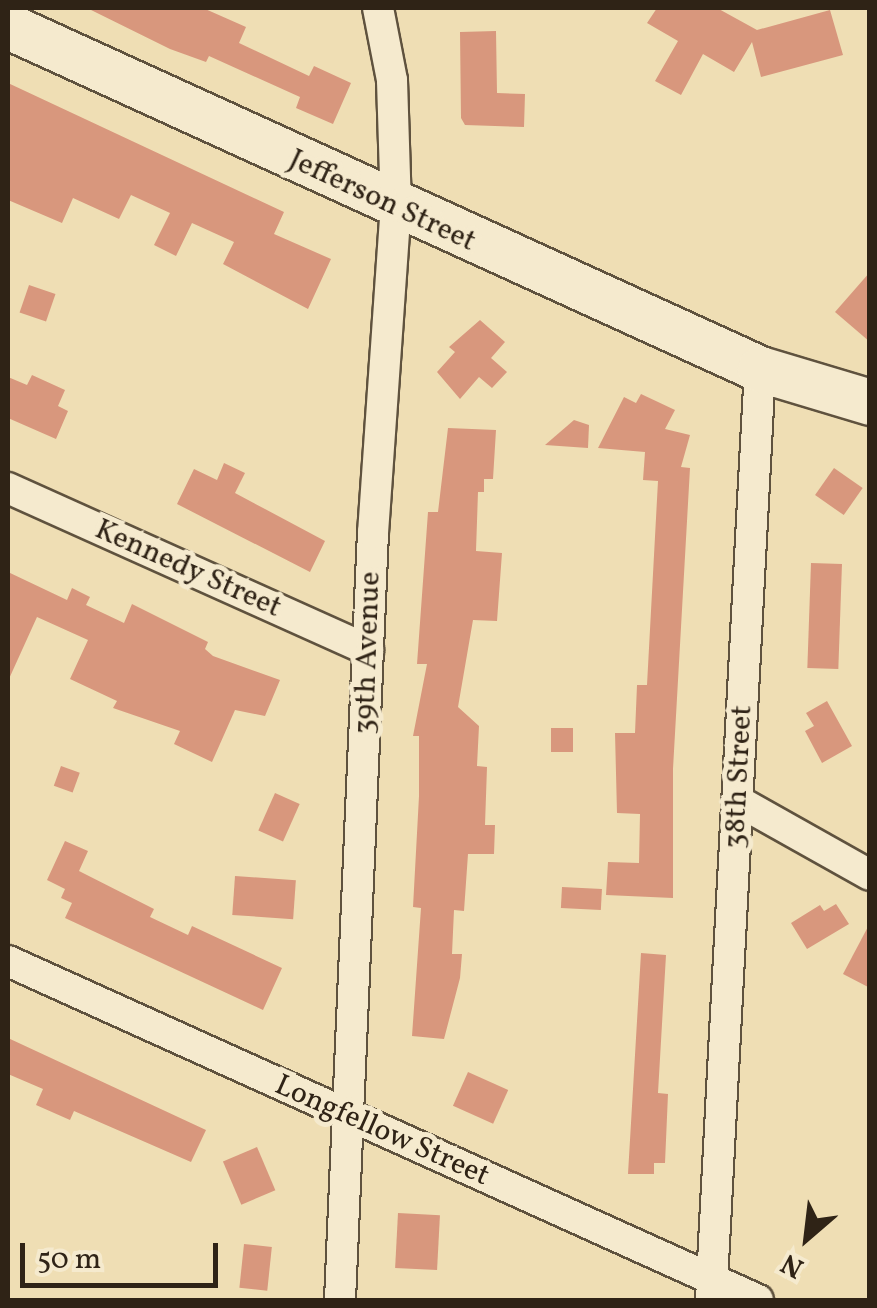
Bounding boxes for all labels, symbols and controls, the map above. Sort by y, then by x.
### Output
street label: Jefferson Street [283,142,481,260]
street label: Kennedy Street [89,512,287,626]
street label: 39th Avenue [347,571,389,735]
street label: 38th Street [717,704,761,850]
street label: Longfellow Street [269,1067,495,1195]
north arrow [757,1188,857,1288]
scale bar [25,1223,222,1285]
text: 50 m [37,1239,101,1281]
text: N [775,1243,811,1287]

